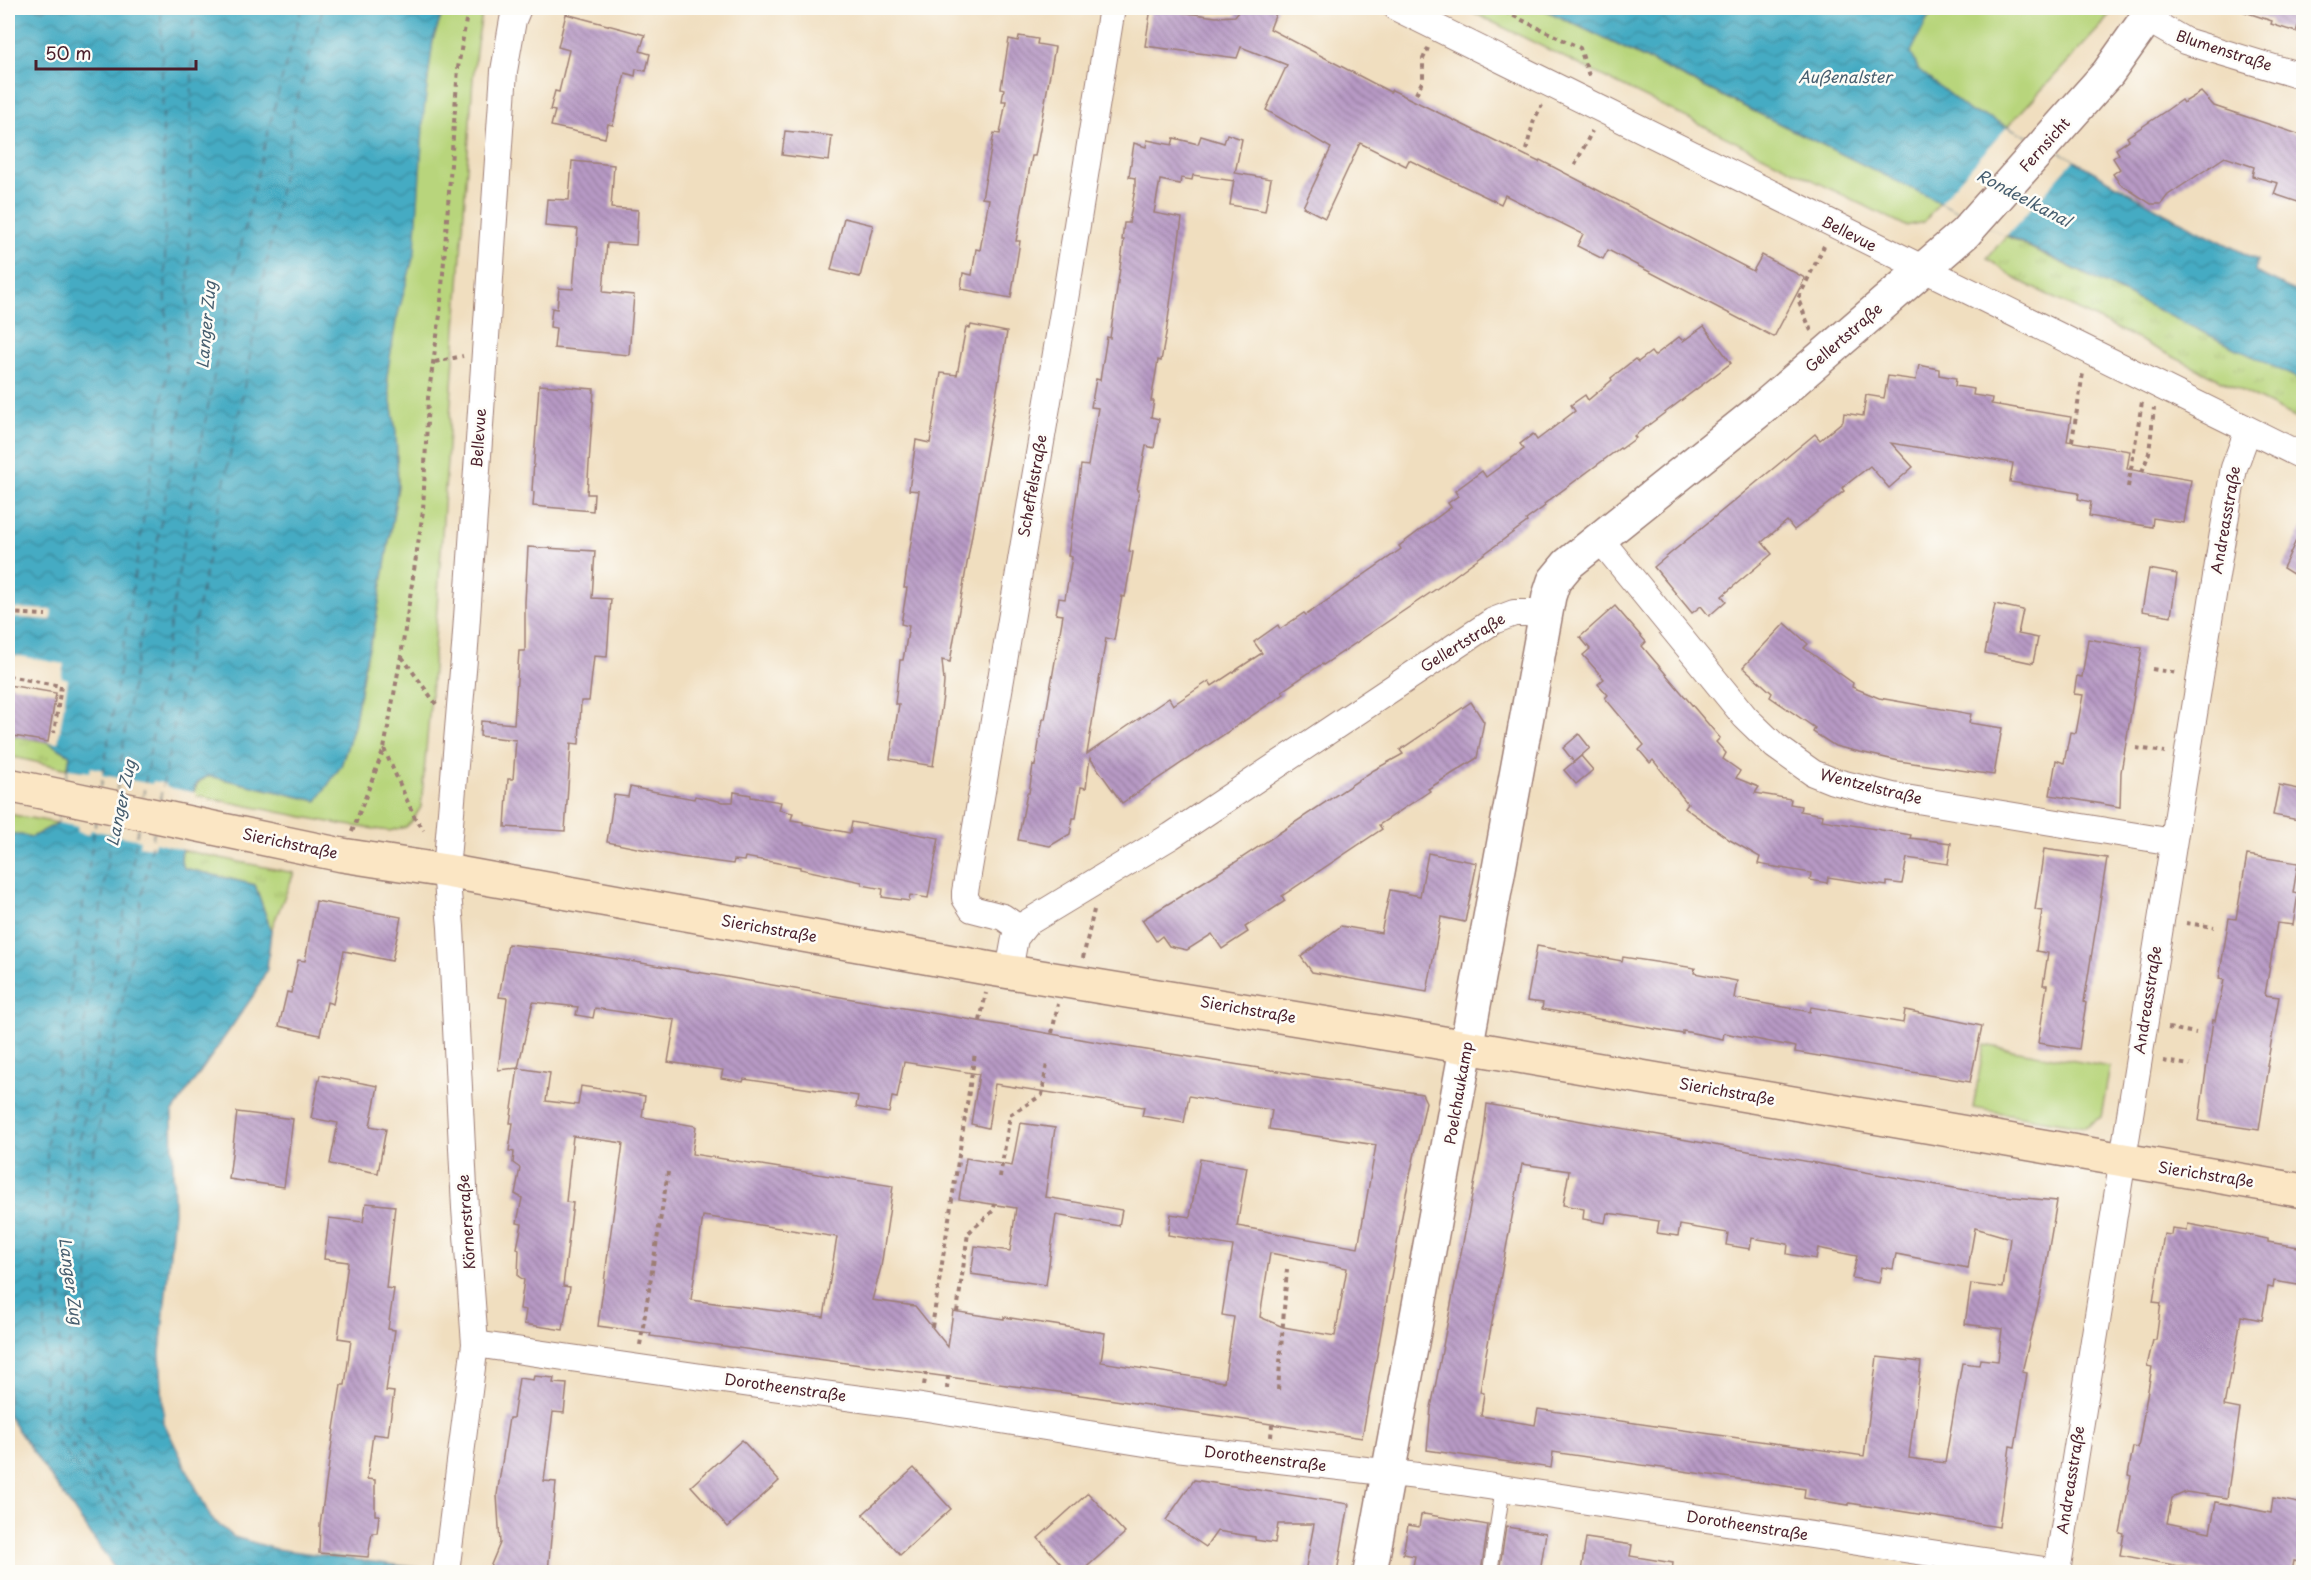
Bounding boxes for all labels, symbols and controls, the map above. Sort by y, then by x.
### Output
street label: Blumenstraße [2173,23,2276,76]
scale bar [36,33,196,71]
text: 50 m [45,39,92,66]
water label: Außenalster [1798,64,1894,88]
street label: Fernsicht [2013,112,2075,176]
water label: Rondeelkanal [1973,162,2078,233]
street label: Bellevue [1818,209,1882,256]
water label: Langer Zug [189,278,221,370]
street label: Gellertstraße [1799,297,1887,377]
street label: Bellevue [464,407,491,468]
street label: Scheffelstraße [1011,432,1052,539]
street label: Andreasstraße [2204,464,2245,576]
street label: Gellertstraße [1415,606,1509,677]
water label: Langer Zug [99,756,141,848]
street label: Wentzelstraße [1818,762,1925,809]
street label: Sierichstraße [241,821,340,864]
street label: Sierichstraße [720,908,819,947]
street label: Andreasstraße [2127,944,2166,1056]
street label: Sierichstraße [1199,989,1298,1028]
street label: Poelchaukamp [1437,1039,1478,1146]
street label: Sierichstraße [1678,1071,1777,1110]
street label: Sierichstraße [2157,1155,2256,1192]
street label: Körnerstraße [451,1174,480,1270]
water label: Langer Zug [54,1236,90,1328]
street label: Dorotheenstraße [722,1367,848,1407]
street label: Andreasstraße [2050,1424,2089,1536]
street label: Dorotheenstraße [1202,1439,1328,1476]
street label: Dorotheenstraße [1684,1504,1810,1546]

